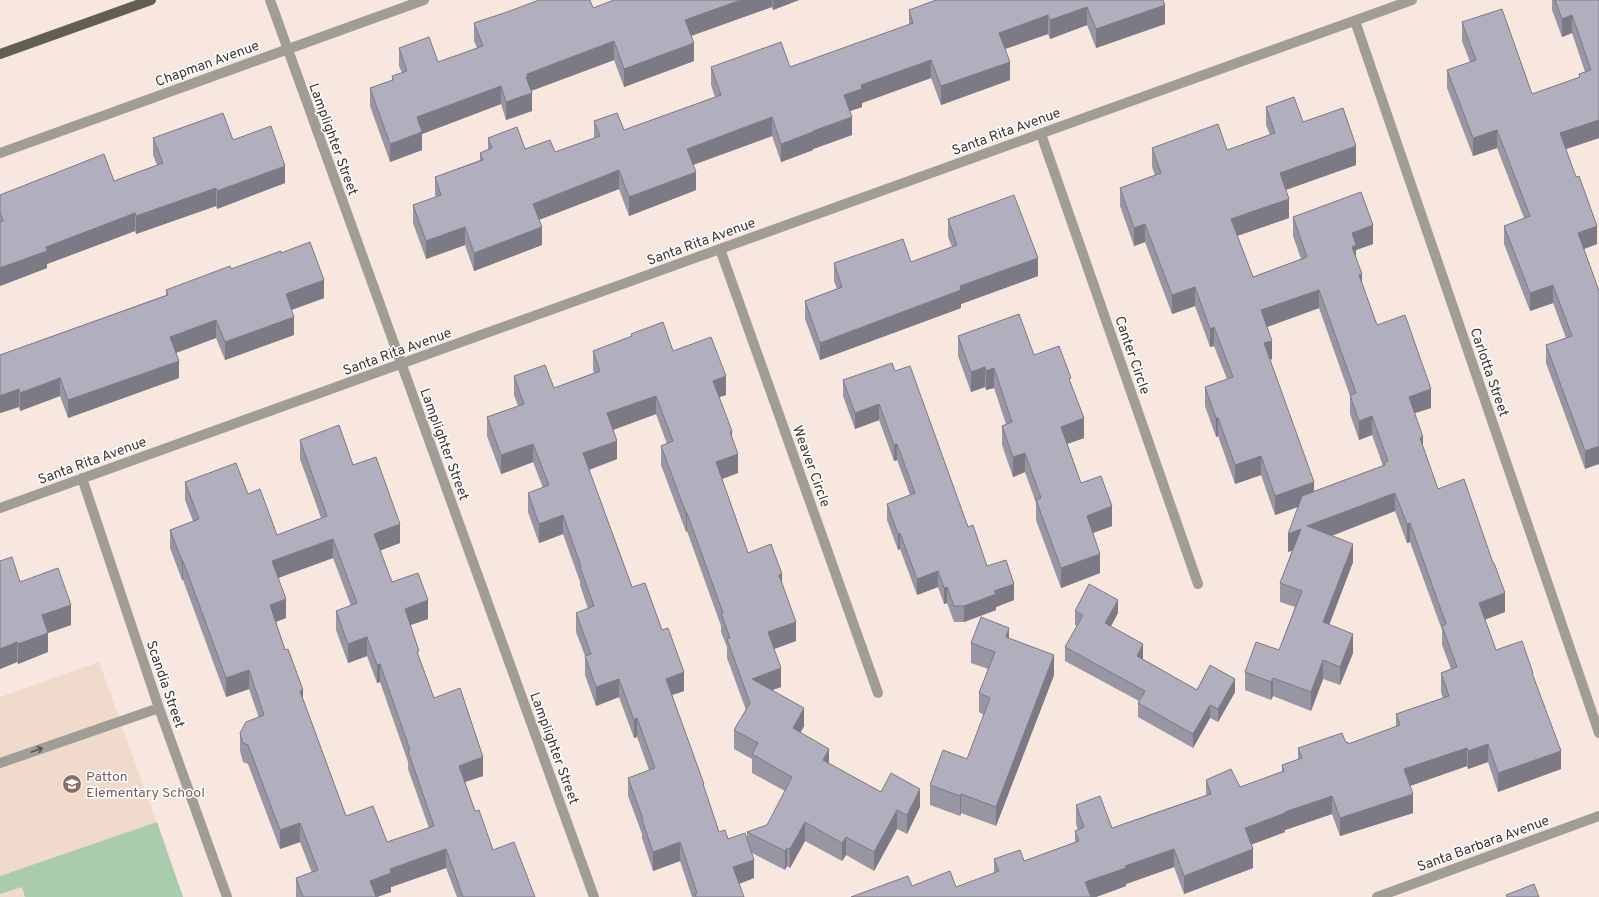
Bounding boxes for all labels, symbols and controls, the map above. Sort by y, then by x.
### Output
street label: Chapman Avenue [153,38,262,91]
street label: Lamplighter Street [304,81,361,198]
street label: Santa Rita Avenue [950,105,1063,160]
street label: Santa Rita Avenue [645,215,758,270]
street label: Canter Circle [1110,314,1153,397]
street label: Santa Rita Avenue [341,325,454,380]
street label: Carlotta Street [1465,326,1512,419]
street label: Lamplighter Street [415,386,472,503]
street label: Weaver Circle [788,423,833,510]
street label: Santa Rita Avenue [36,434,149,489]
street label: Scandia Street [142,639,187,730]
street label: Lamplighter Street [525,690,582,807]
one-way arrow [30,746,43,753]
place label: Patton Elementary School [86,769,205,802]
school or university icon: Patton Elementary School [61,773,83,795]
street label: Santa Barbara Avenue [1415,813,1552,876]

